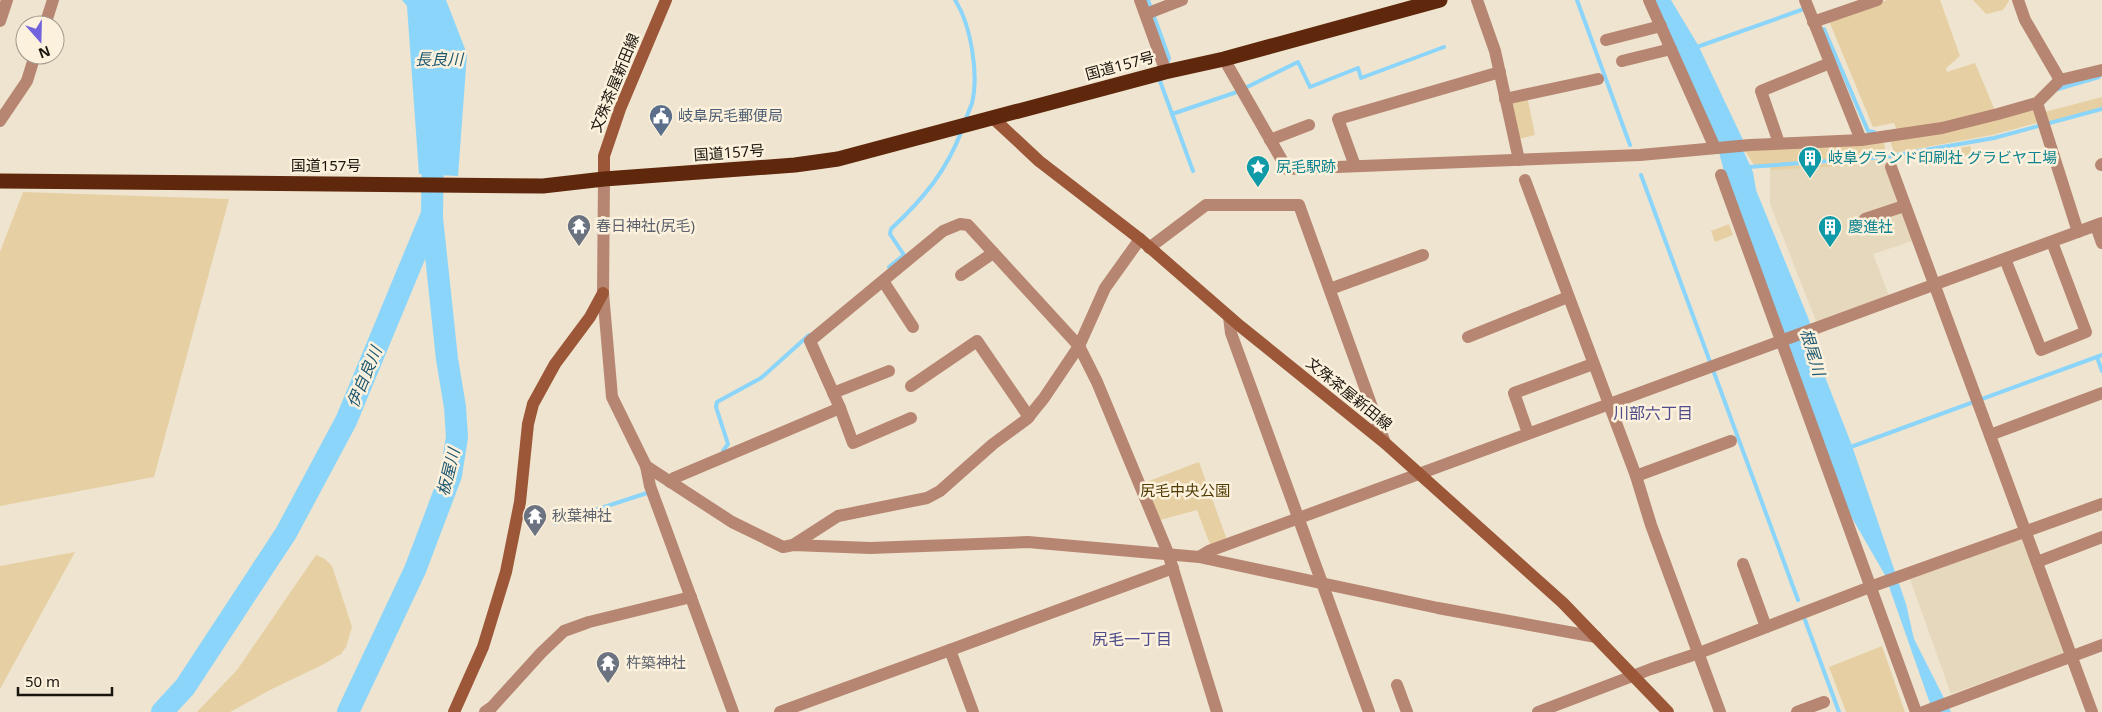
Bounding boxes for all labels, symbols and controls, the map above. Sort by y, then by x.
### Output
north arrow [15,15,65,65]
street label: 文殊茶屋新田線 [585,30,643,135]
text: N [36,42,53,64]
street label: 国道157号 [1083,46,1156,84]
water label: 長良川 [415,48,465,70]
public building icon: 岐阜尻毛郵便局 [648,103,674,137]
place label: 岐阜尻毛郵便局 [678,105,783,125]
street label: 国道157号 [693,140,765,164]
building icon: 岐阜グランド印刷社 グラビヤ工場 [1797,145,1823,179]
place label: 岐阜グランド印刷社 グラビヤ工場 [1828,147,2057,167]
place icon: 尻毛駅跡 [1245,154,1271,188]
street label: 国道157号 [291,155,361,175]
place label: 尻毛駅跡 [1276,156,1336,176]
temple icon: 春日神社(尻毛) [566,213,592,247]
building icon: 慶進社 [1817,214,1843,248]
place label: 春日神社(尻毛) [596,215,695,235]
place label: 慶進社 [1848,216,1893,236]
water label: 根尾川 [1795,326,1831,380]
water label: 伊自良川 [341,341,387,411]
street label: 文殊茶屋新田線 [1303,352,1397,434]
district label: 川部六丁目 [1613,402,1693,424]
water label: 板屋川 [432,444,465,498]
park label: 尻毛中央公園 [1140,480,1230,500]
temple icon: 秋葉神社 [522,503,548,537]
place label: 秋葉神社 [552,505,612,525]
district label: 尻毛一丁目 [1092,628,1172,650]
temple icon: 杵築神社 [595,650,621,684]
place label: 杵築神社 [626,652,686,672]
scale bar [18,664,111,696]
text: 50 m [25,671,60,691]

